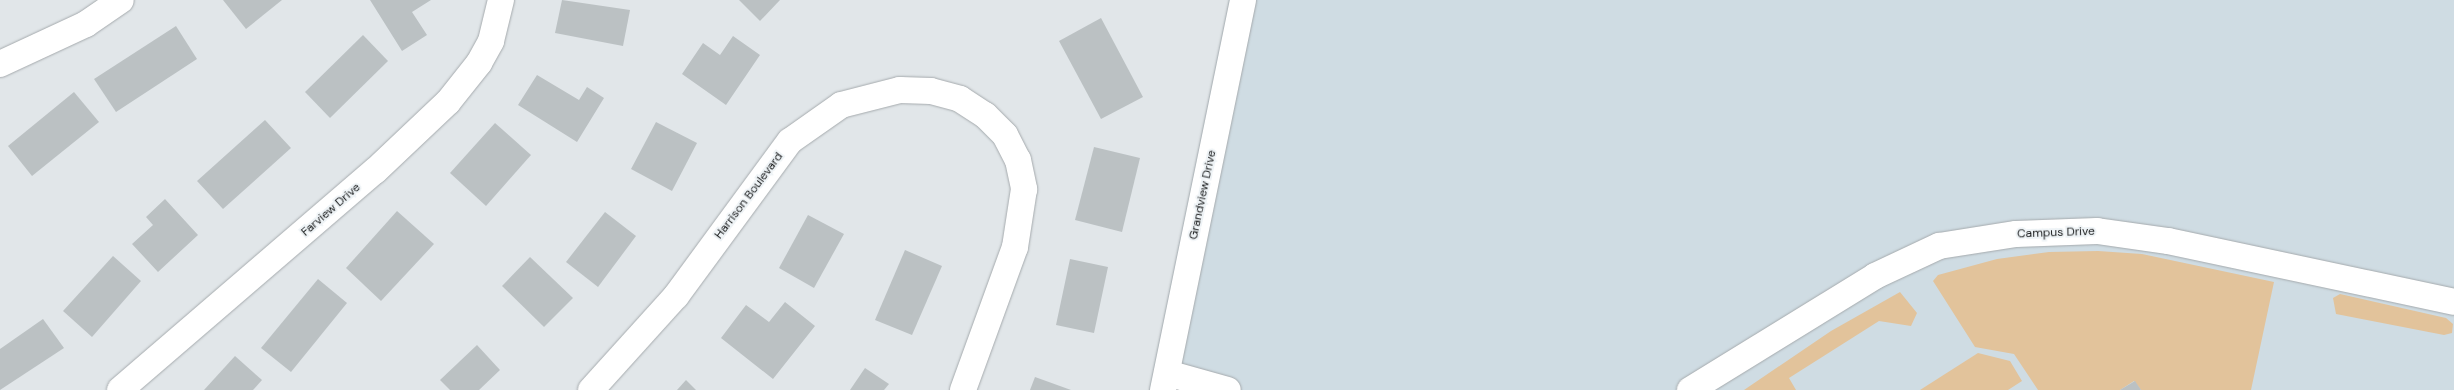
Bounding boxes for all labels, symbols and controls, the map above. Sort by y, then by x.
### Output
street label: Grandview Drive [1186,149,1220,241]
street label: Harrison Boulevard [712,150,786,242]
street label: Farview Drive [299,180,363,240]
street label: Campus Drive [2017,224,2095,242]

